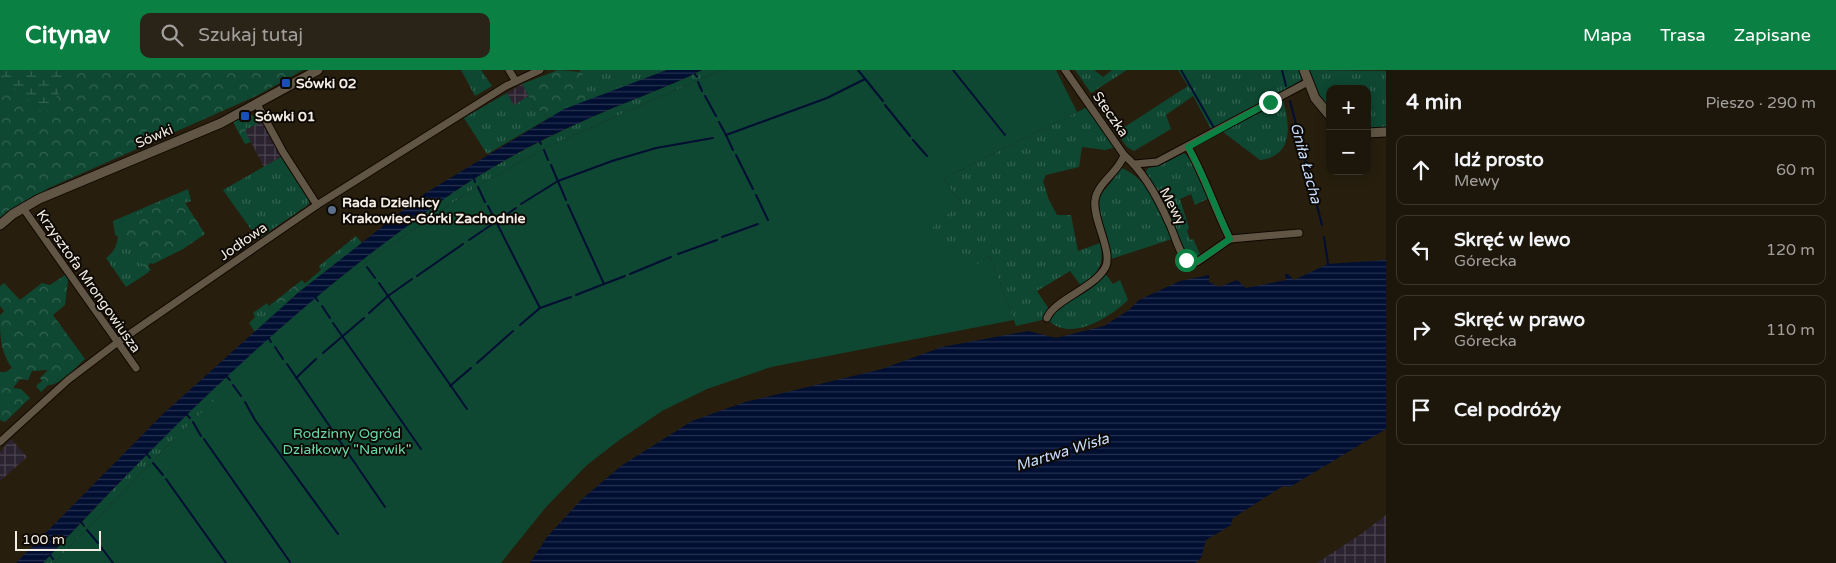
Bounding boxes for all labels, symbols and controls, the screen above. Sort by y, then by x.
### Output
search box [140,13,490,58]
text: Citynav [25,21,110,50]
icon: search [158,21,186,49]
text: Szukaj tutaj [198,24,303,46]
text: Mapa [1583,24,1632,46]
text: Trasa [1660,24,1706,46]
text: Zapisane [1734,24,1811,46]
place label: Sówki 02 [296,75,357,92]
marker: Sówki 02 [280,77,292,89]
map controls [1326,85,1371,175]
button: + [1326,85,1371,130]
street label: Steczka [1089,88,1132,140]
text: 4 min [1406,90,1462,115]
route end [1259,91,1282,114]
text: Pieszo · 290 m [1705,93,1816,113]
place label: Sówki 01 [255,108,315,125]
marker: Sówki 01 [239,110,251,122]
street label: Sówki [133,121,176,152]
water label: Gniła Łacha [1287,121,1326,206]
button: − [1326,130,1371,175]
text: Idź prosto [1454,149,1544,171]
icon: ahead [1407,156,1435,184]
text: 60 m [1776,160,1815,180]
text: Mewy [1454,171,1499,191]
street label: Mewy [1156,185,1190,228]
place label: Rada Dzielnicy Krakowiec-Górki Zachodnie [342,194,525,227]
marker: Rada Dzielnicy Krakowiec-Górki Zachodnie [326,204,338,216]
street label: Krzysztofa Mrongowiusza [33,206,145,356]
street label: Jodłowa [216,219,271,264]
text: Skręć w lewo [1454,229,1571,251]
icon: left [1407,236,1435,264]
text: 120 m [1766,240,1815,260]
route start [1175,249,1198,272]
text: Górecka [1454,251,1517,271]
text: Skręć w prawo [1454,309,1585,331]
icon: right [1407,316,1435,344]
text: 110 m [1766,320,1815,340]
text: Górecka [1454,331,1517,351]
icon: arrive [1407,396,1435,424]
text: Cel podróży [1454,399,1561,421]
park label: Rodzinny Ogród Działkowy "Narwik" [283,425,411,458]
water label: Martwa Wisła [1013,429,1111,475]
scale bar [15,528,101,551]
text: 100 m [22,531,65,548]

